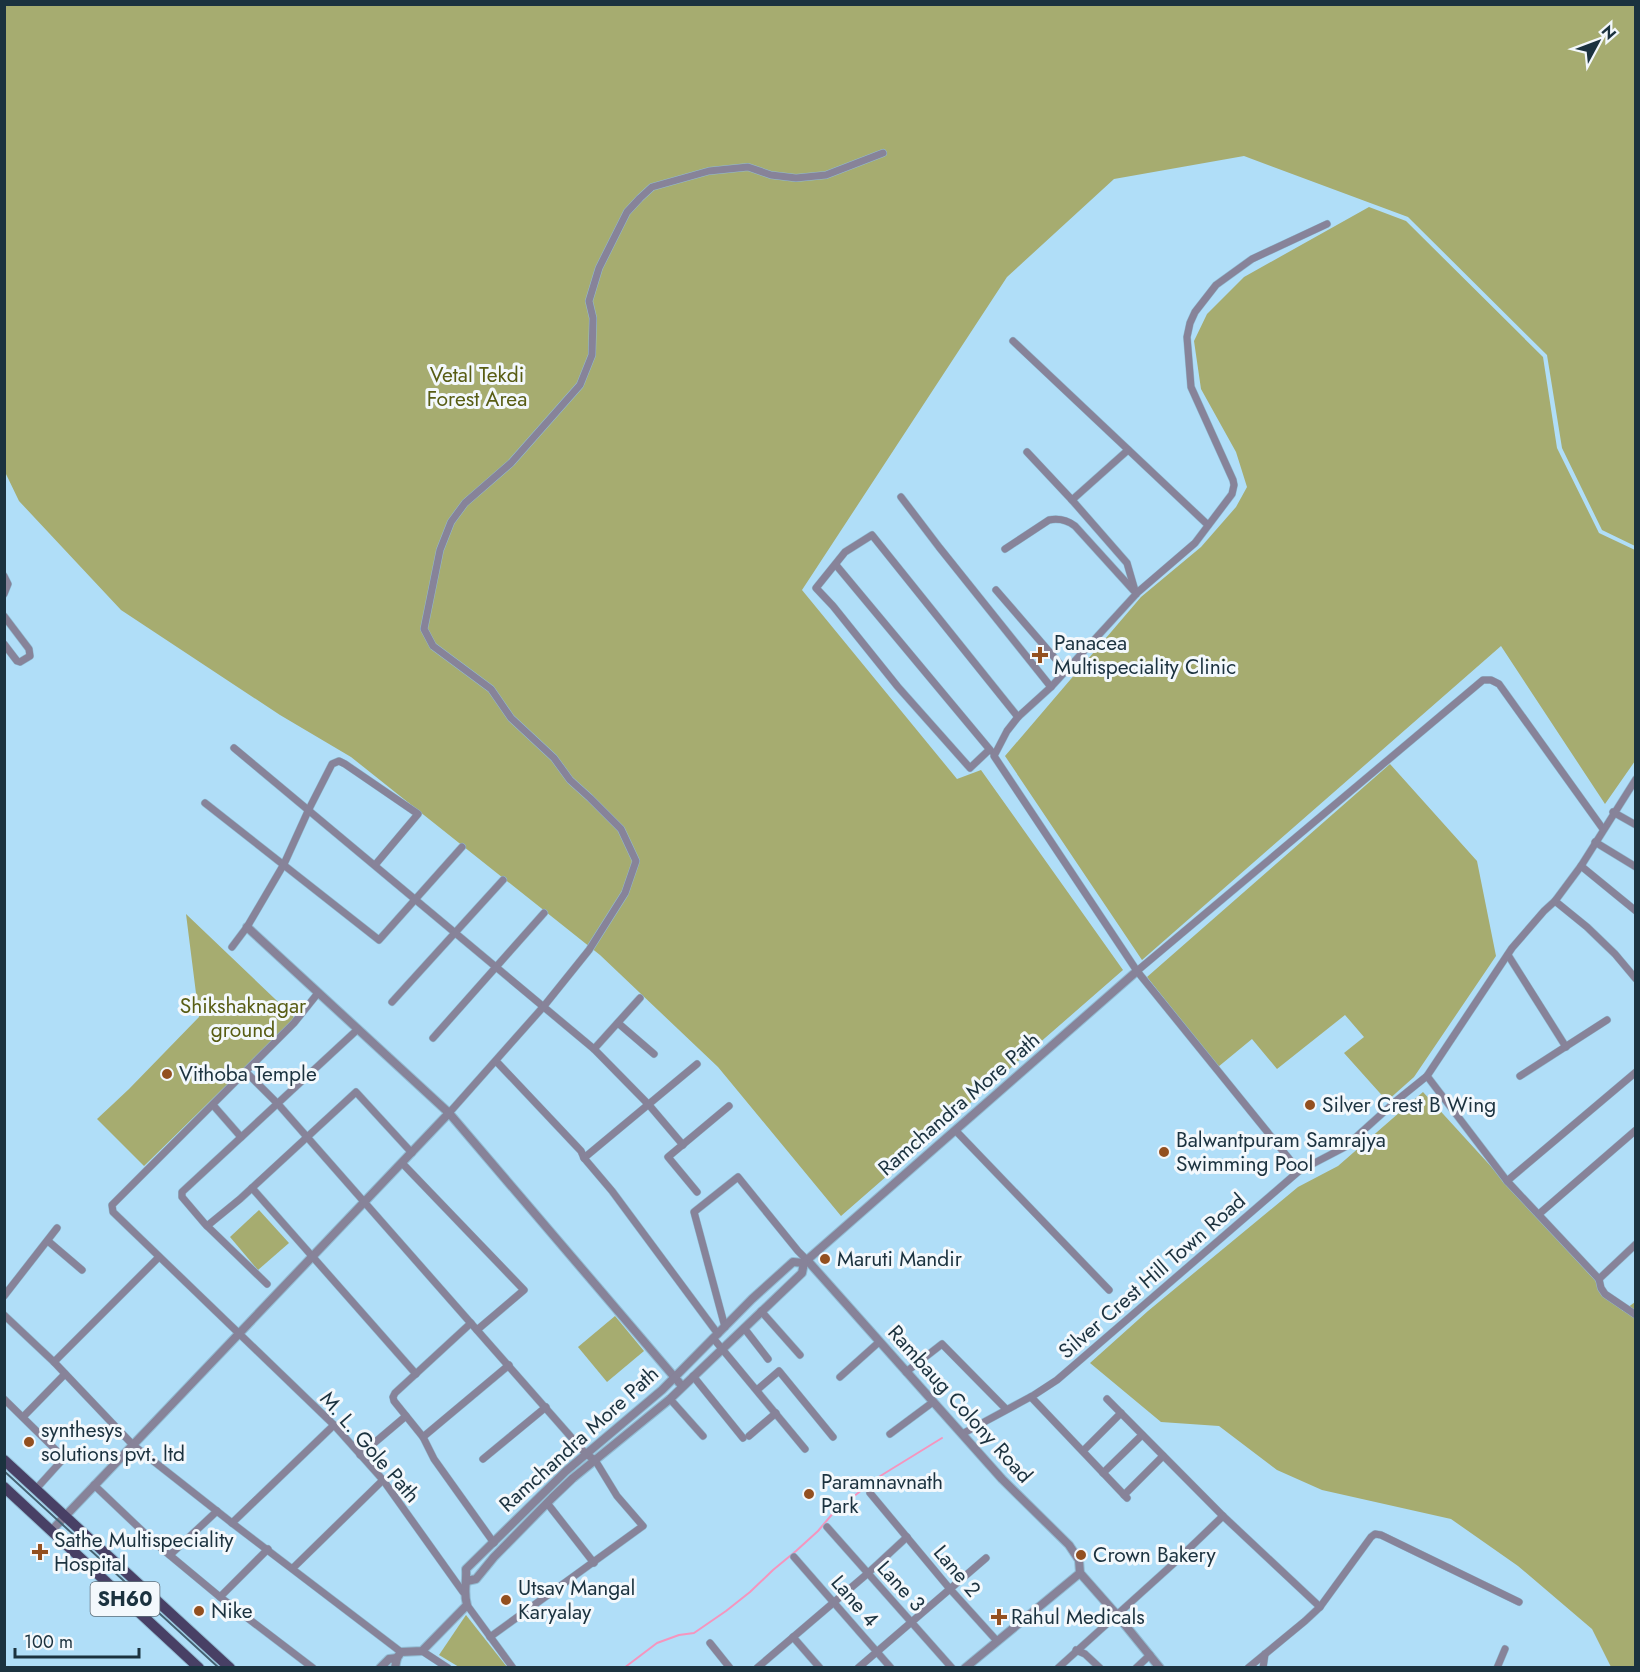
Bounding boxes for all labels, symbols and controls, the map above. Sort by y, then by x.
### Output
north arrow [1568,12,1628,72]
text: N [1596,20,1622,45]
park label: Vetal Tekdi Forest Area [427,360,527,414]
place label: Panacea Multispeciality Clinic [1054,628,1236,682]
marker: Panacea Multispeciality Clinic [1031,646,1049,664]
park label: Shikshaknagar ground [180,991,307,1045]
street label: Ramchandra More Path [872,1025,1046,1183]
place label: Vithoba Temple [179,1059,317,1089]
marker: Vithoba Temple [160,1067,174,1081]
place label: Silver Crest B Wing [1322,1090,1496,1120]
marker: Silver Crest B Wing [1303,1098,1317,1112]
place label: Balwantpuram Samrajya Swimming Pool [1176,1125,1386,1179]
marker: Balwantpuram Samrajya Swimming Pool [1157,1145,1171,1159]
street label: Silver Crest Hill Town Road [1052,1186,1252,1366]
place label: Maruti Mandir [837,1244,963,1274]
marker: Maruti Mandir [818,1252,832,1266]
street label: Rambaug Colony Road [881,1318,1039,1490]
street label: Ramchandra More Path [493,1359,665,1519]
street label: M. L. Gole Path [313,1385,427,1509]
place label: synthesys solutions pvt. ltd [41,1415,185,1469]
marker: synthesys solutions pvt. ltd [22,1435,36,1449]
place label: Paramnavnath Park [821,1467,943,1521]
marker: Paramnavnath Park [802,1487,816,1501]
place label: Sathe Multispeciality Hospital [54,1525,234,1579]
street label: Lane 2 [926,1539,988,1603]
place label: Crown Bakery [1093,1540,1216,1570]
marker: Sathe Multispeciality Hospital [31,1543,49,1561]
marker: Crown Bakery [1074,1548,1088,1562]
street label: Lane 3 [870,1554,932,1618]
street label: Lane 4 [824,1569,886,1633]
place label: Utsav Mangal Karyalay [518,1573,635,1627]
road number: SH60 [90,1582,160,1616]
marker: Utsav Mangal Karyalay [499,1593,513,1607]
place label: Nike [211,1596,253,1626]
place label: Rahul Medicals [1011,1602,1145,1632]
marker: Nike [192,1604,206,1618]
marker: Rahul Medicals [992,1610,1006,1624]
scale bar [15,1621,140,1659]
text: 100 m [24,1629,73,1655]

